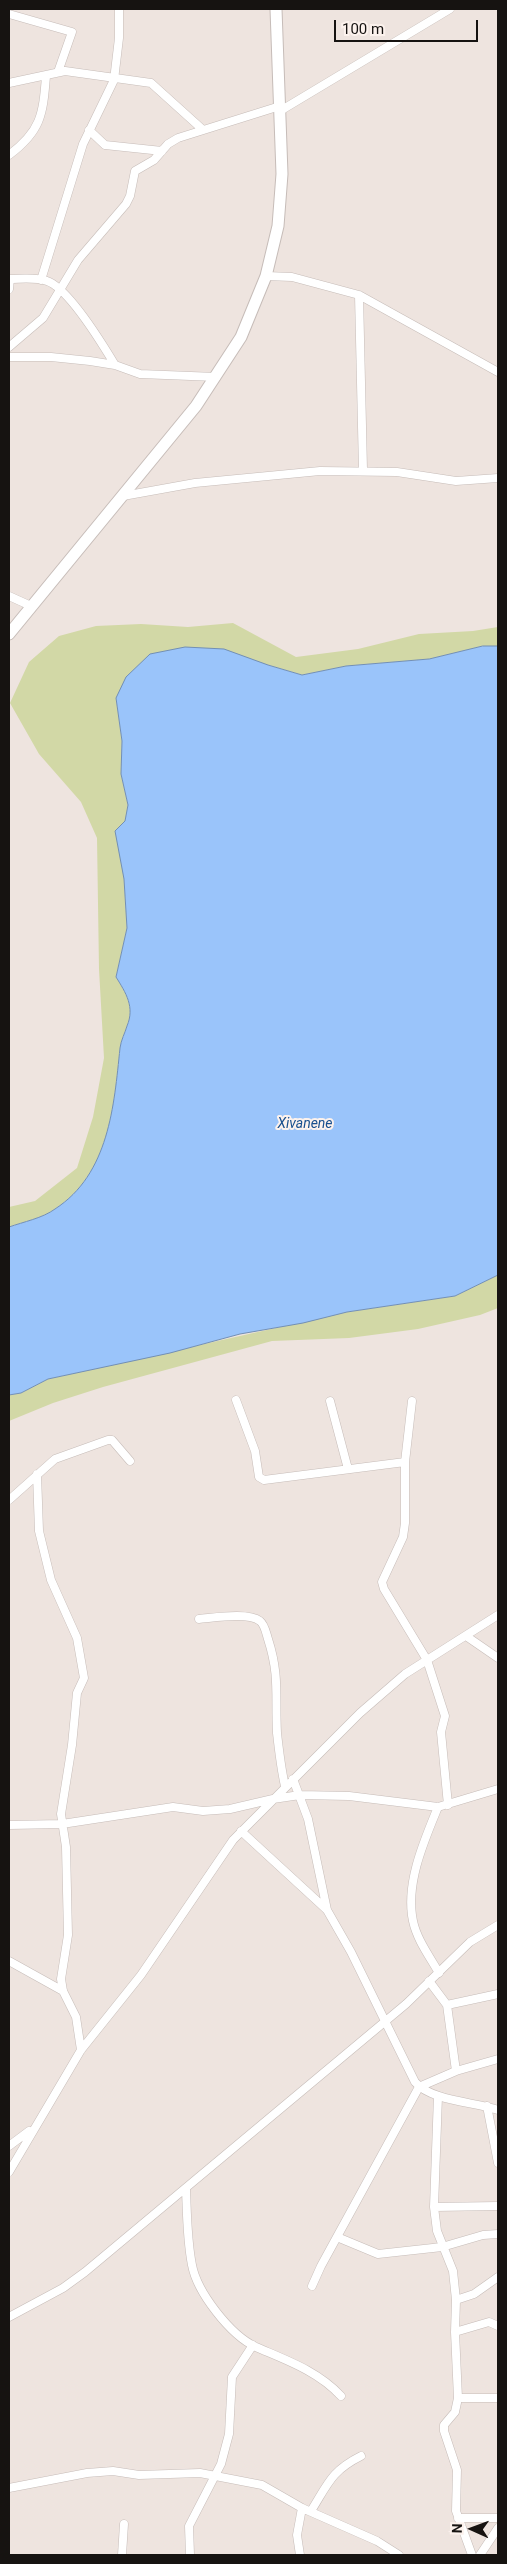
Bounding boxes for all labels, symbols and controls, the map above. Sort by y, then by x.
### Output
scale bar [337,10,481,42]
text: 100 m [342,20,384,38]
water label: Xivanene [277,1116,333,1132]
north arrow [447,2504,497,2554]
text: N [449,2523,465,2534]

